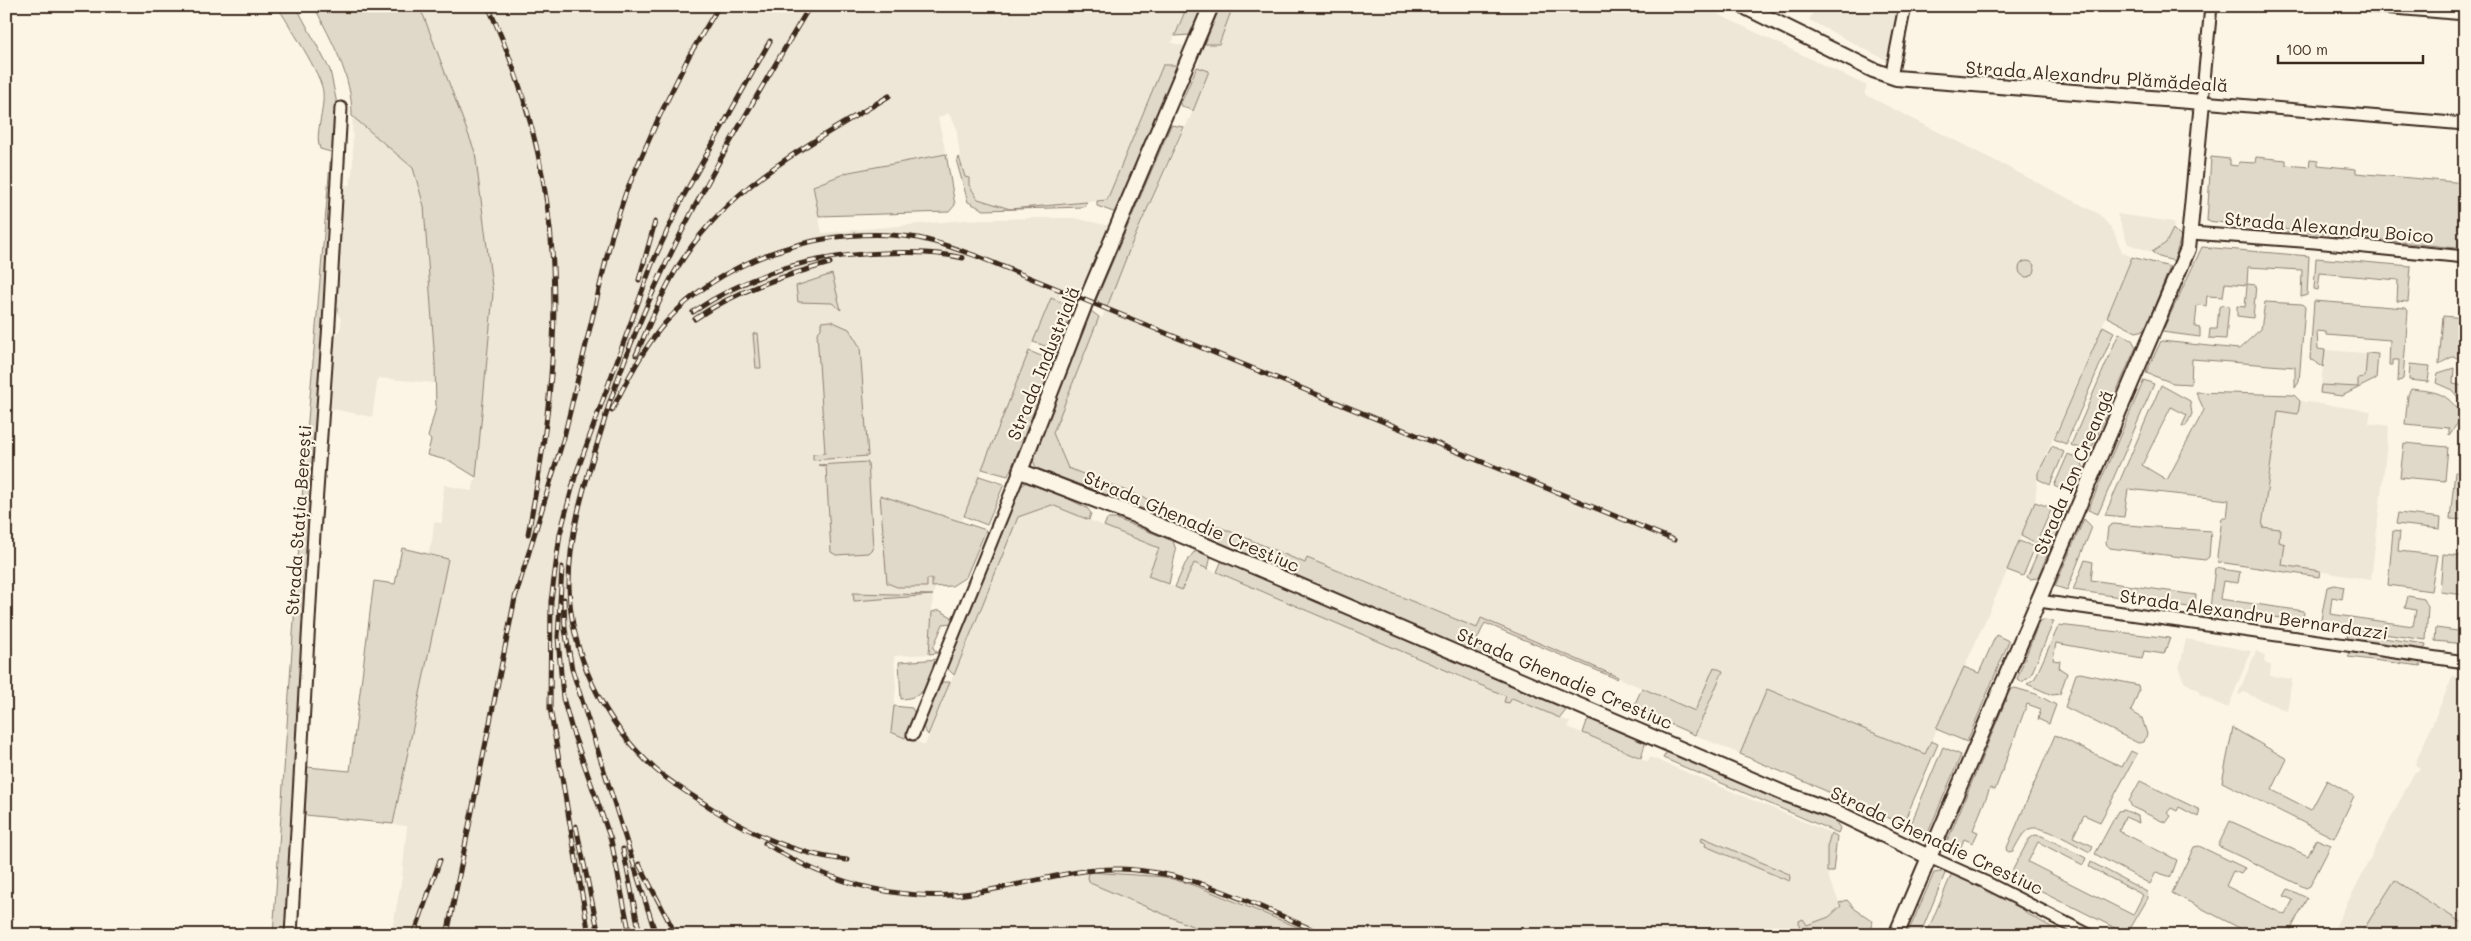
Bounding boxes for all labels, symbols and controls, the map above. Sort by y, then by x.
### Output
scale bar [2278,32,2424,64]
text: 100 m [2286,39,2328,59]
street label: Strada Alexandru Plămădeală [1965,55,2229,97]
street label: Strada Alexandru Boico [2223,206,2435,248]
street label: Strada Industrială [1001,282,1085,444]
street label: Strada Ion Creangă [2027,386,2119,558]
street label: Strada Stația Berești [279,424,317,616]
street label: Strada Ghenadie Crestiuc [1081,465,1303,577]
street label: Strada Alexandru Bernardazzi [2118,583,2390,645]
street label: Strada Ghenadie Crestiuc [1454,622,1676,734]
street label: Strada Ghenadie Crestiuc [1827,780,2047,900]

